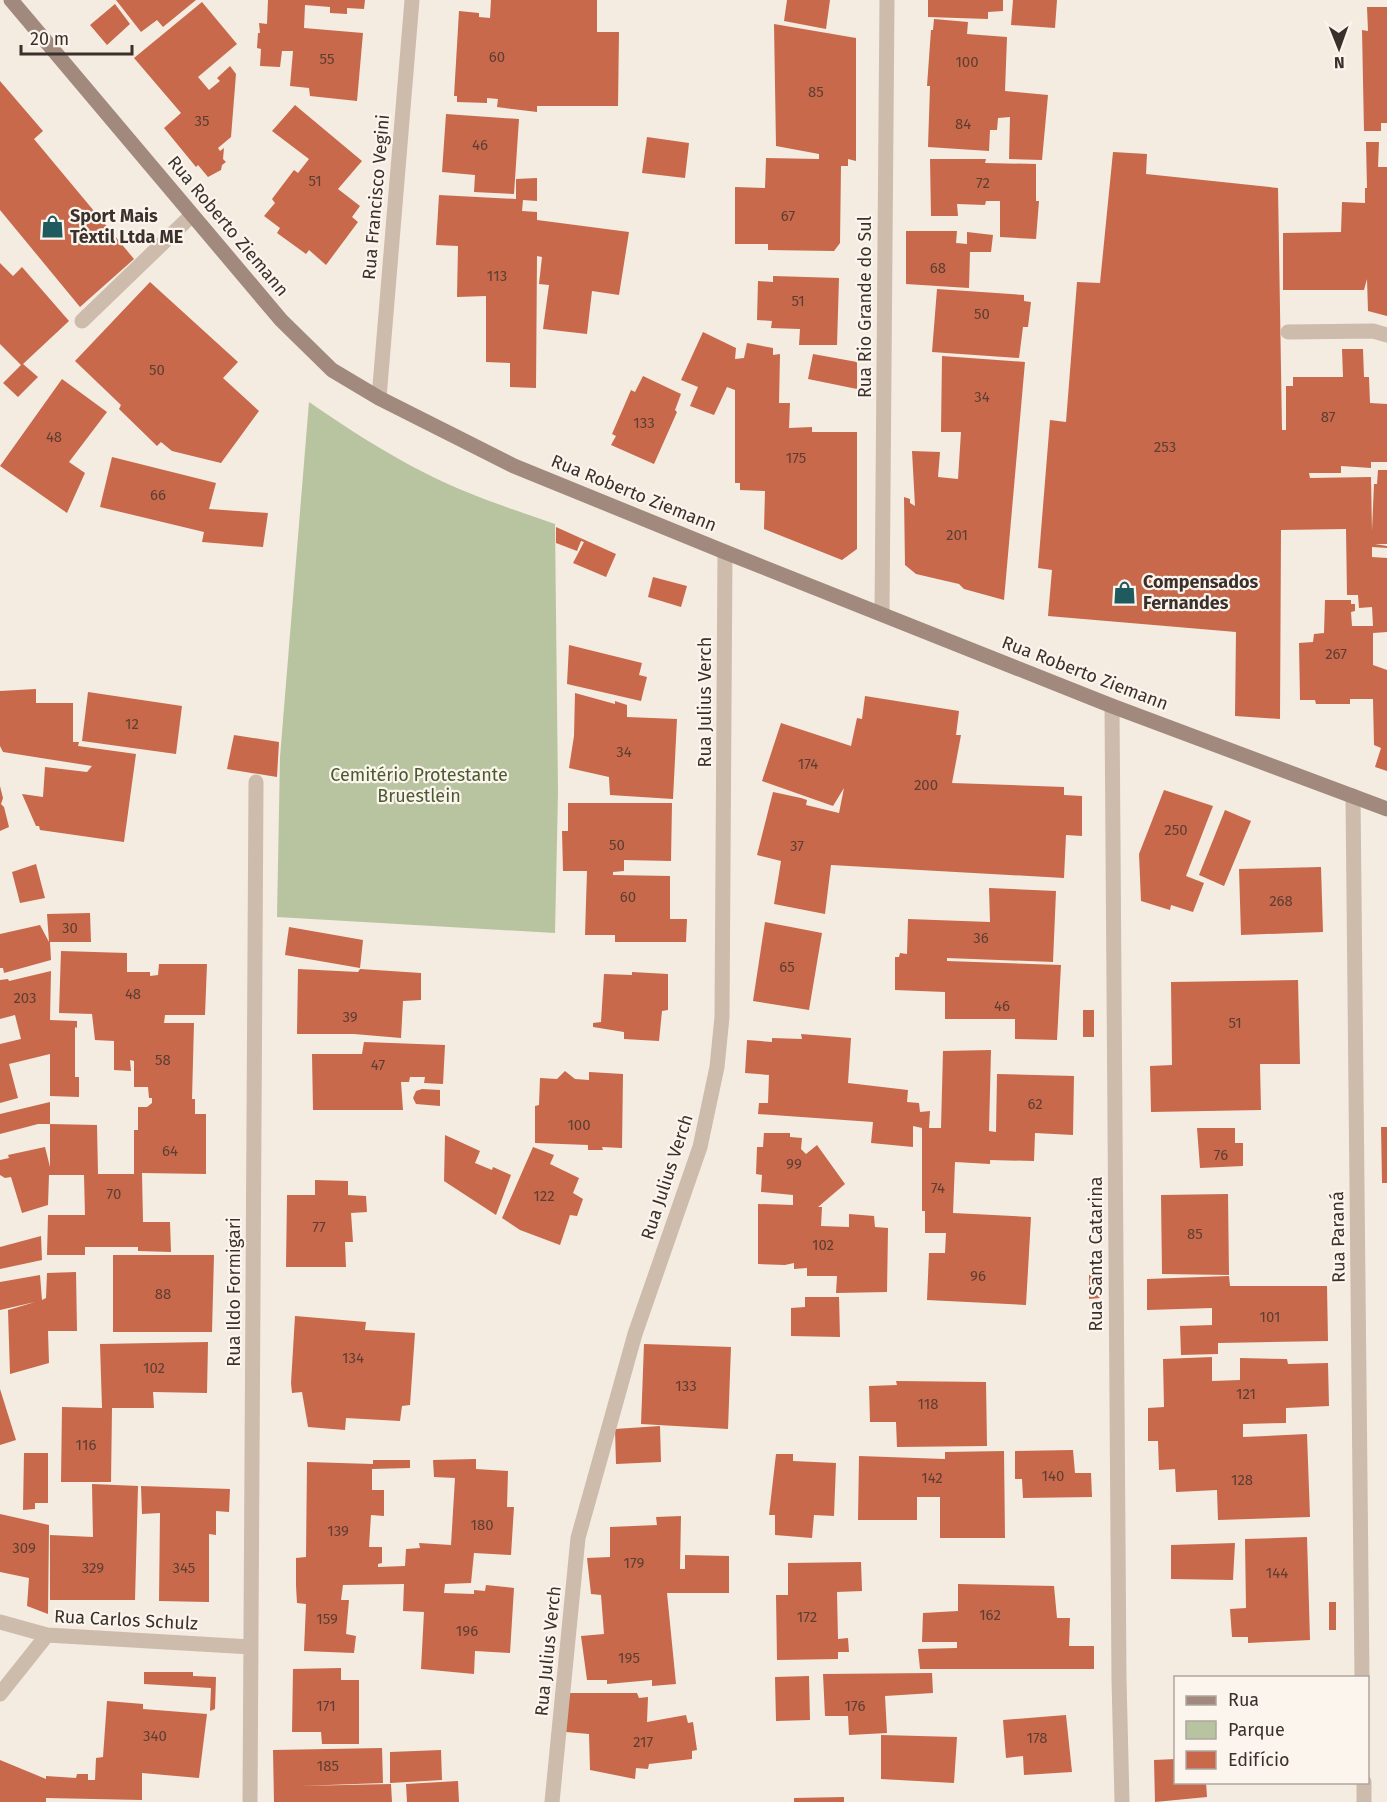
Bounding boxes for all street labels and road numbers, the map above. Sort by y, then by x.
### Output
street label: Rua Francisco Vegini [358,113,394,281]
street label: Rua Roberto Ziemann [163,151,293,301]
street label: Rua Rio Grande do Sul [854,216,876,398]
street label: Rua Roberto Ziemann [548,450,720,536]
street label: Rua Roberto Ziemann [999,631,1171,715]
street label: Rua Julius Verch [694,637,716,767]
street label: Rua Julius Verch [636,1111,698,1243]
street label: Rua Santa Catarina [1085,1176,1107,1332]
street label: Rua Paraná [1326,1191,1350,1283]
street label: Rua Ildo Formigari [223,1217,245,1367]
street label: Rua Julius Verch [530,1585,566,1717]
street label: Rua Carlos Schulz [53,1605,199,1635]

